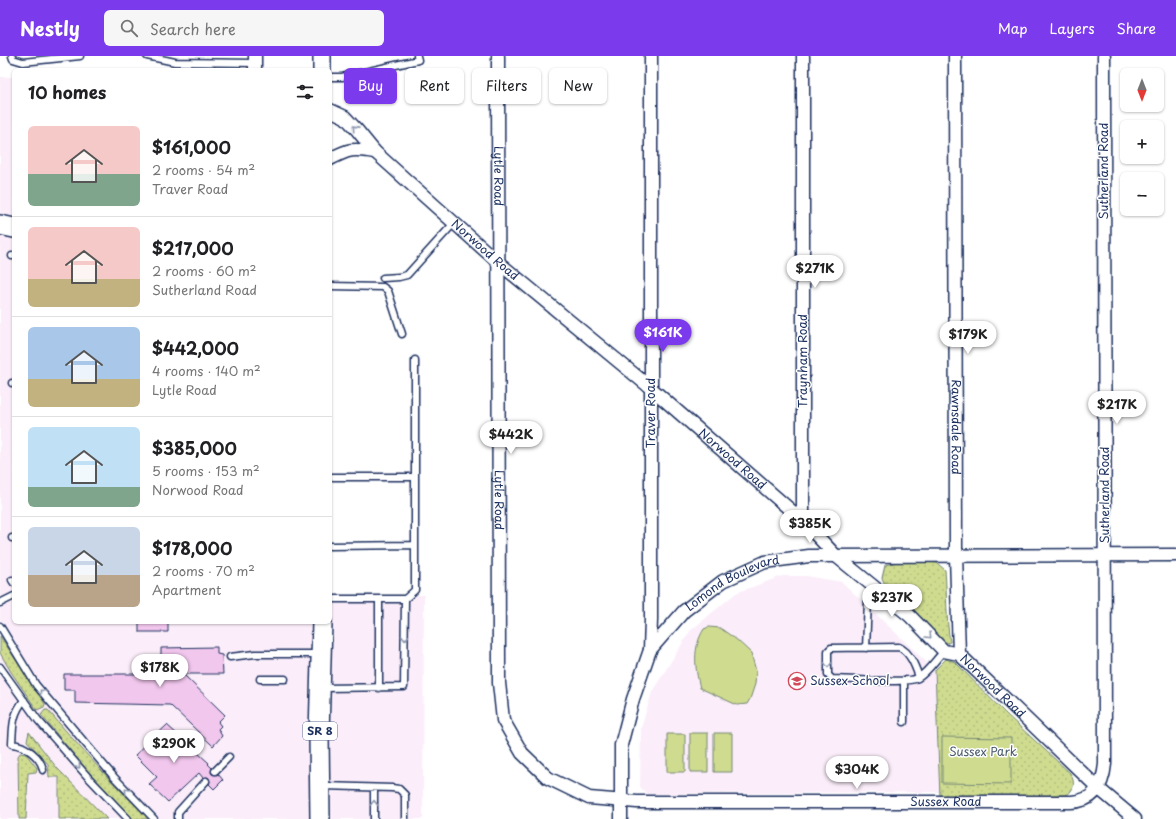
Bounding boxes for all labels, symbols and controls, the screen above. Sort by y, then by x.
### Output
search box [104,10,384,46]
text: Nestly [20,14,80,42]
icon: search [118,17,140,39]
text: Search here [150,17,236,40]
text: Map [998,18,1028,39]
text: Layers [1050,18,1095,39]
text: Share [1117,18,1156,39]
chip: Buy [344,68,397,104]
chip: Rent [405,68,464,104]
chip: Filters [472,68,541,104]
chip: New [549,68,607,104]
north arrow [1120,68,1164,112]
map controls [1120,68,1164,216]
text: 10 homes [28,79,106,105]
icon: filters [294,81,316,103]
button: + [1120,120,1164,164]
street label: Sutherland Road [1094,122,1112,220]
one-way arrow [352,125,360,133]
text: $161,000 [152,134,231,160]
icon: home [60,142,108,190]
street label: Lytle Road [490,146,508,206]
text: 2 rooms · 54 m² [152,160,255,179]
button: − [1120,172,1164,216]
text: Traver Road [152,179,228,198]
street label: Norwood Road [448,215,523,284]
text: $217,000 [152,235,234,261]
icon: home [60,243,108,291]
pin: $271K [787,255,843,289]
text: $271K [796,258,834,277]
text: 2 rooms · 60 m² [152,261,257,280]
text: Sutherland Road [152,280,257,299]
street label: Traynham Road [793,314,811,408]
pin: $161K [635,319,691,353]
pin: $179K [940,321,996,355]
text: $161K [644,322,682,341]
text: $179K [949,324,987,343]
text: $442,000 [152,335,239,361]
icon: home [60,343,108,391]
text: 4 rooms · 140 m² [152,361,261,380]
street label: Traver Road [641,378,659,448]
street label: Rawnsdale Road [948,379,966,475]
text: Lytle Road [152,380,217,399]
pin: $217K [1089,391,1145,425]
text: $217K [1097,394,1137,413]
pin: $442K [483,421,539,455]
text: $442K [489,424,533,443]
street label: Norwood Road [695,424,771,493]
text: $385,000 [152,435,237,461]
icon: home [60,443,108,491]
street label: Sutherland Road [1095,446,1113,544]
text: 5 rooms · 153 m² [152,461,260,480]
street label: Lytle Road [491,470,509,530]
text: Norwood Road [152,480,244,499]
pin: $385K [782,510,838,544]
text: $385K [789,513,831,532]
text: $178,000 [152,535,232,561]
icon: home [60,543,108,591]
street label: Lomond Boulevard [681,550,781,615]
text: 2 rooms · 70 m² [152,561,255,580]
text: Apartment [152,580,221,599]
pin: $237K [864,584,920,618]
text: $237K [871,587,913,606]
one-way arrow [924,631,932,639]
one-way arrow [401,635,409,641]
street label: Norwood Road [957,650,1030,722]
pin: $178K [132,654,188,688]
text: $178K [140,657,180,676]
one-way arrow [824,662,832,668]
school or university icon: Sussex School [787,671,807,691]
place label: Sussex School [810,671,889,689]
one-way arrow [40,690,47,697]
road number: SR 8 [303,722,337,740]
pin: $290K [146,730,202,764]
text: $290K [152,733,196,752]
park label: Sussex Park [949,742,1017,760]
pin: $304K [829,756,885,790]
text: $304K [835,759,879,778]
one-way arrow [73,761,80,769]
one-way arrow [124,788,132,796]
street label: Sussex Road [910,792,982,810]
one-way arrow [370,800,378,806]

